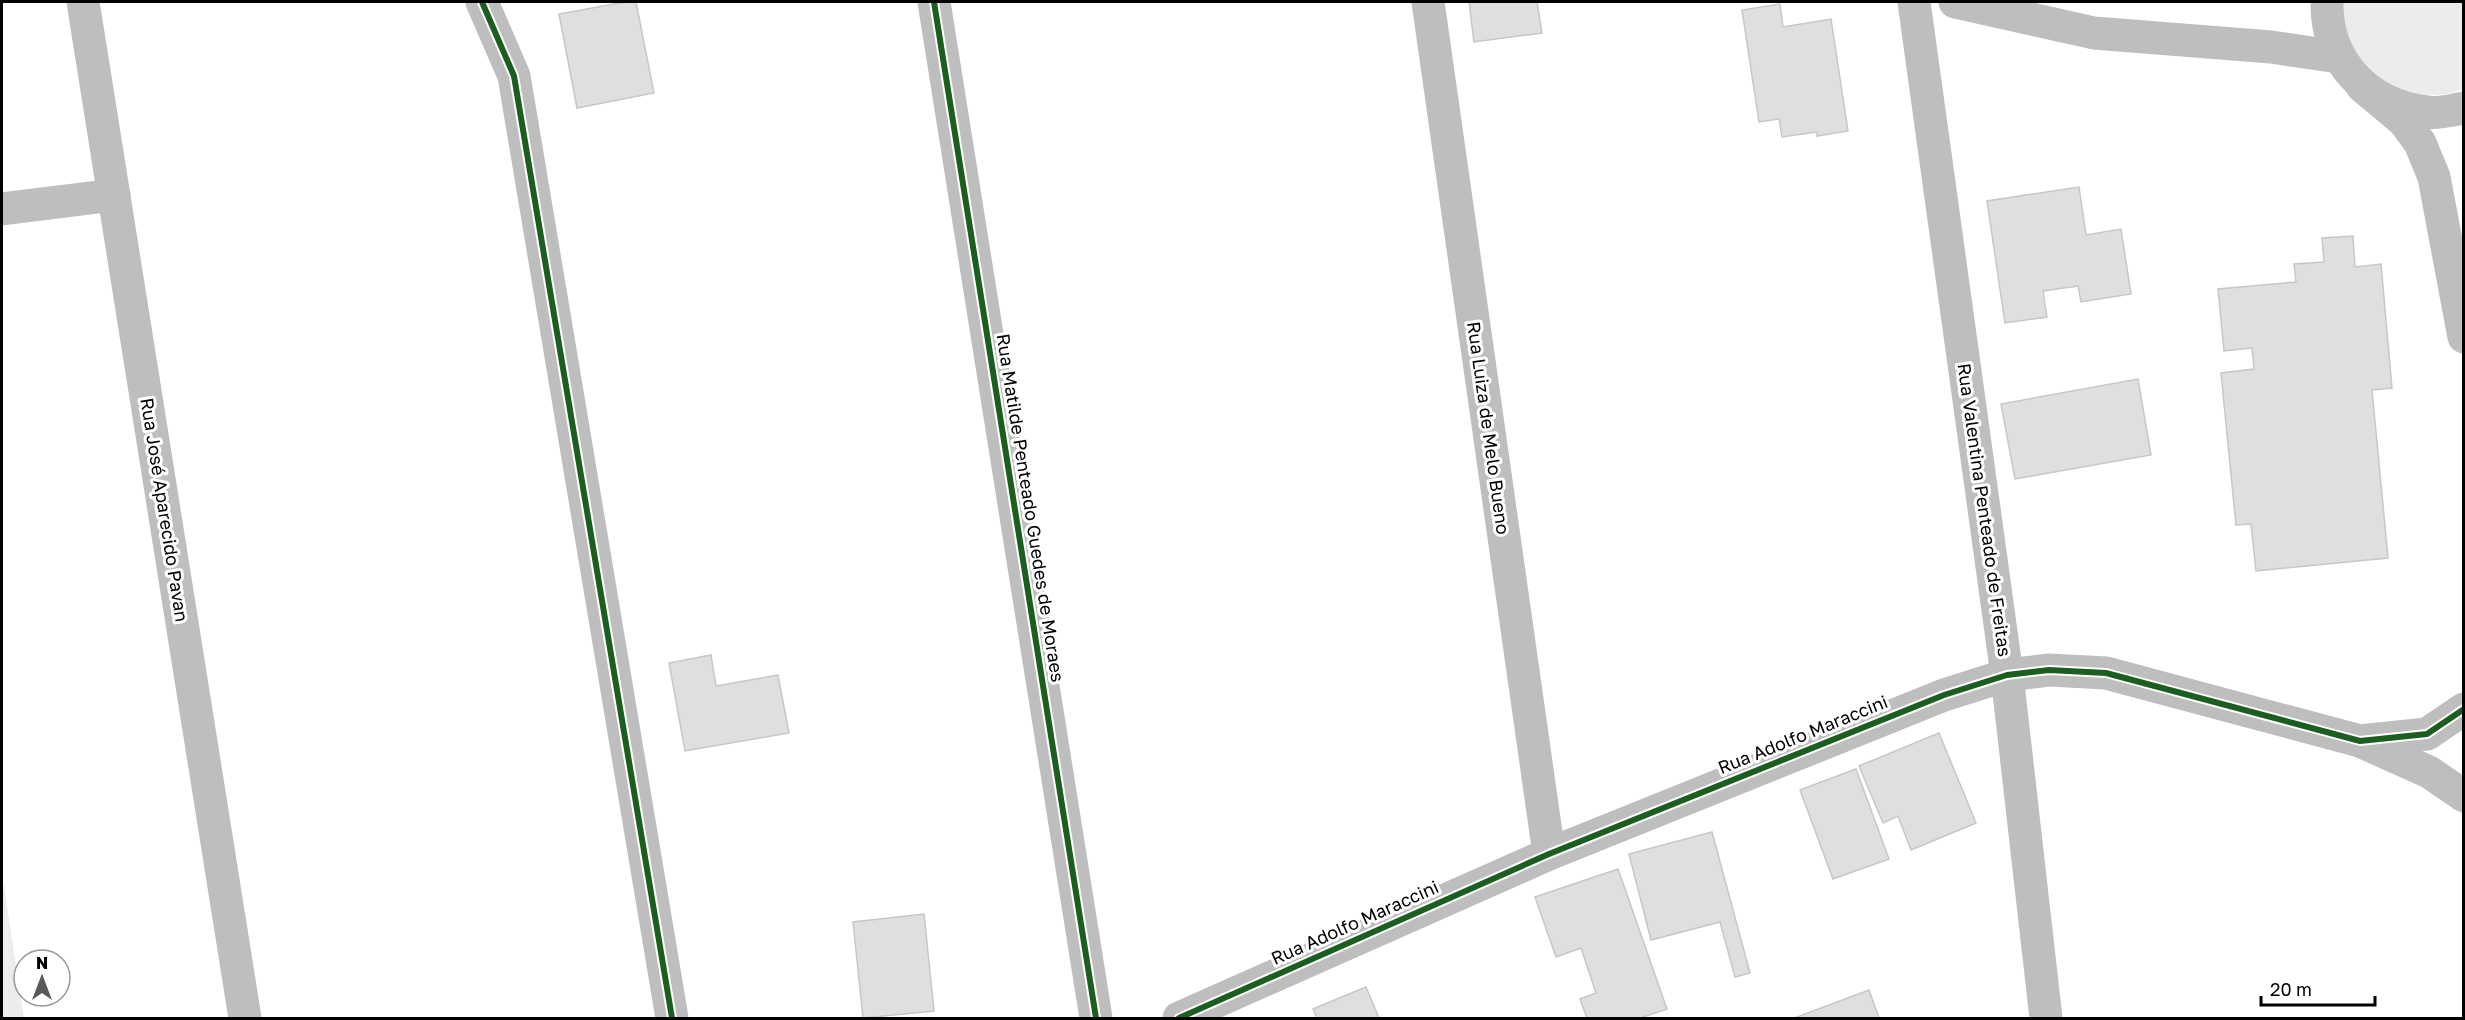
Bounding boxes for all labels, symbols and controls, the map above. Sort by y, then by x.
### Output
street label: Rua Luiza de Melo Bueno [1463,320,1515,536]
street label: Rua Matilde Penteado Guedes de Moraes [993,332,1069,684]
street label: Rua Valentina Penteado de Freitas [1953,362,2016,658]
street label: Rua José Aparecido Pavan [136,396,194,623]
street label: Rua Adolfo Maraccini [1714,690,1891,778]
street label: Rua Adolfo Maraccini [1267,875,1442,969]
north arrow [12,948,72,1008]
text: N [36,953,48,973]
scale bar [2261,969,2375,1007]
text: 20 m [2270,978,2312,1000]

